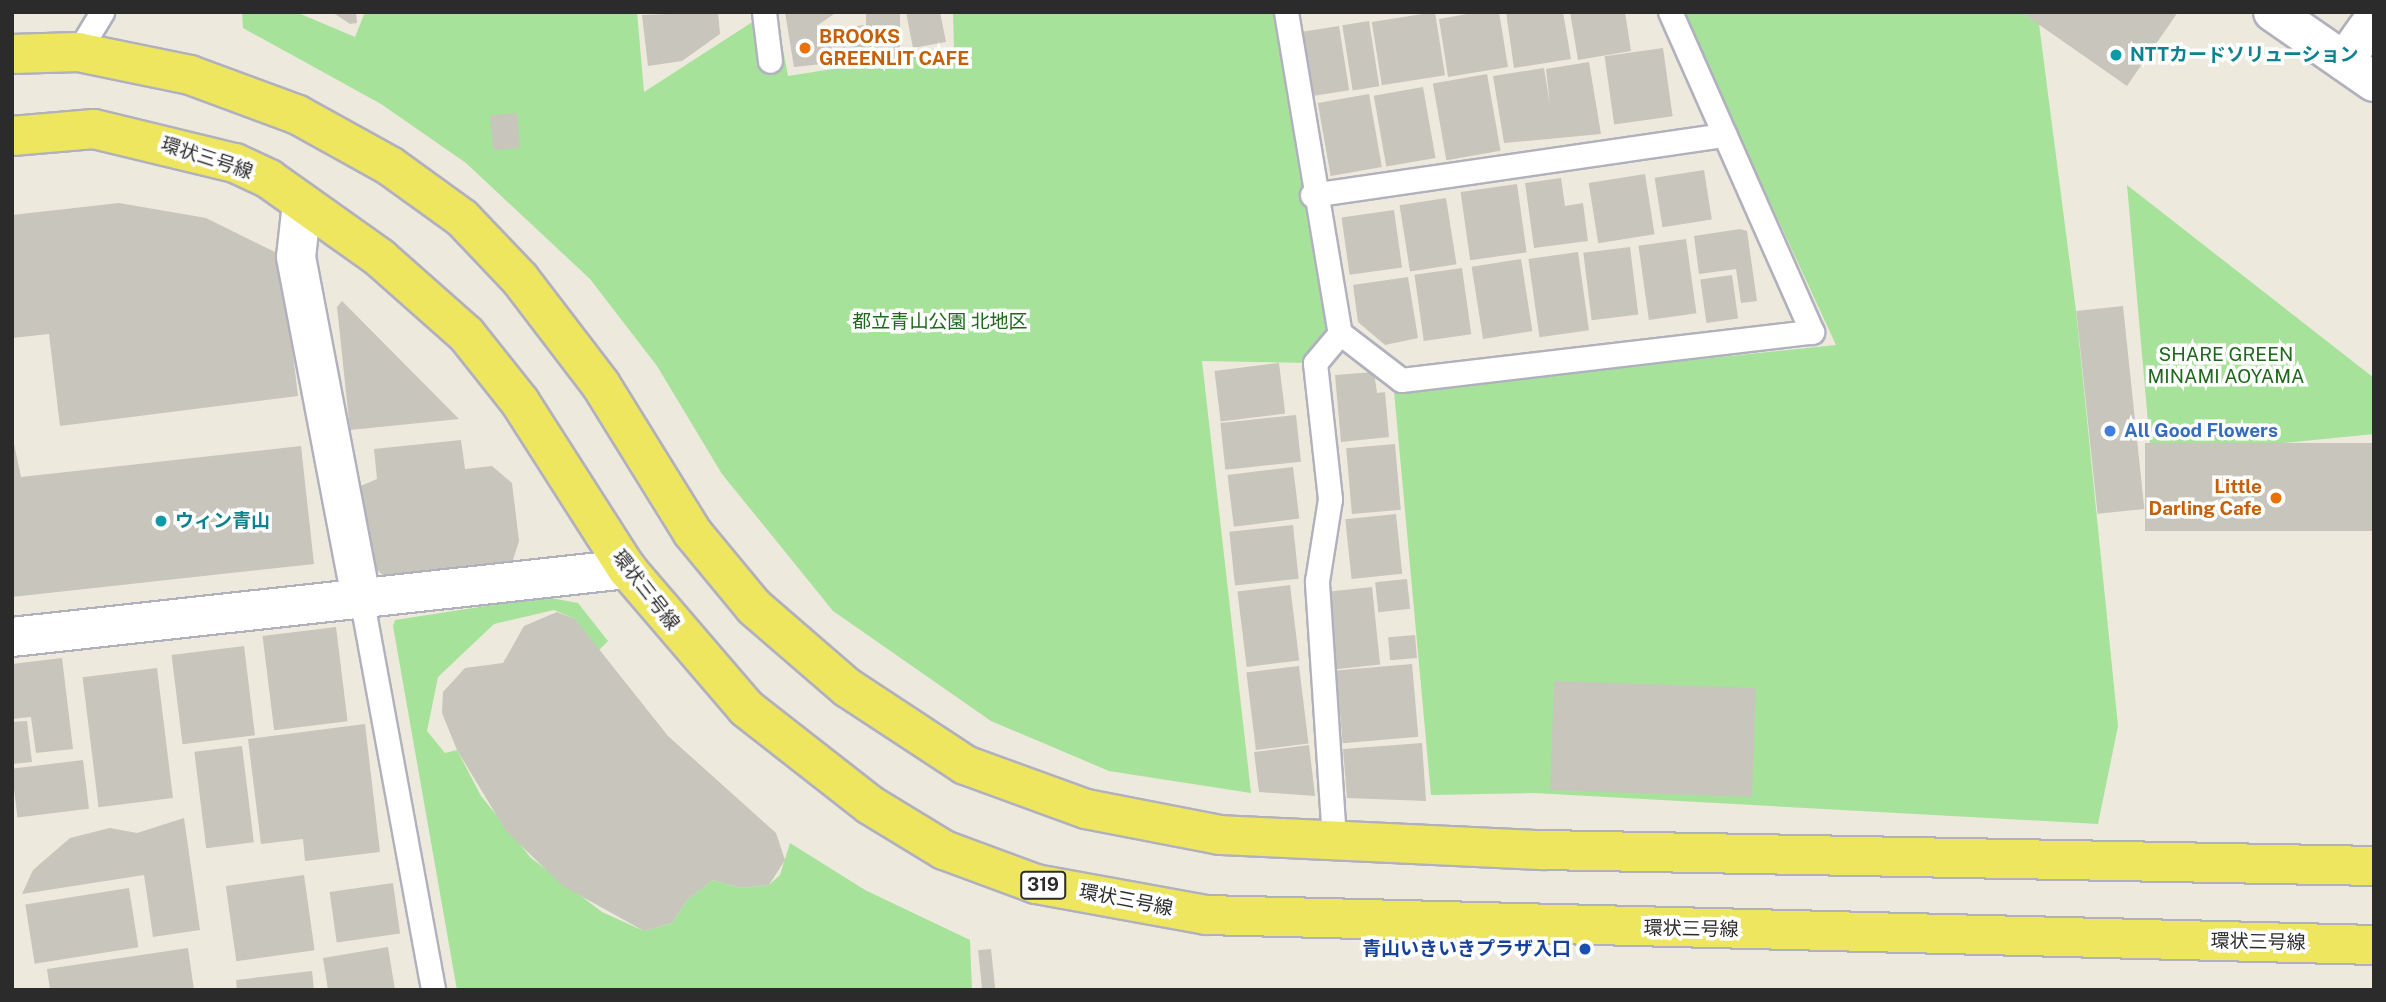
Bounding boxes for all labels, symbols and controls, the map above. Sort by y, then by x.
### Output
place label: BROOKS GREENLIT CAFE [819,26,969,70]
marker: BROOKS GREENLIT CAFE [797,40,813,56]
place label: NTTカードソリューション [2130,44,2359,66]
marker: NTTカードソリューション [2108,47,2124,63]
street label: 環状三号線 [158,132,256,184]
park label: 都立青山公園 北地区 [852,311,1028,333]
park label: SHARE GREEN MINAMI AOYAMA [2147,344,2305,388]
place label: All Good Flowers [2124,420,2278,442]
marker: All Good Flowers [2102,423,2118,439]
place label: Little Darling Cafe [2149,476,2262,520]
marker: Little Darling Cafe [2268,490,2284,506]
place label: ウィン青山 [175,510,270,532]
marker: ウィン青山 [153,513,169,529]
street label: 環状三号線 [608,546,684,634]
road number: 319 [1018,870,1068,900]
street label: 環状三号線 [1077,880,1175,920]
street label: 環状三号線 [1643,917,1739,941]
street label: 環状三号線 [2210,930,2306,954]
place label: 青山いきいきプラザ入口 [1362,938,1571,960]
marker: 青山いきいきプラザ入口 [1577,941,1593,957]

